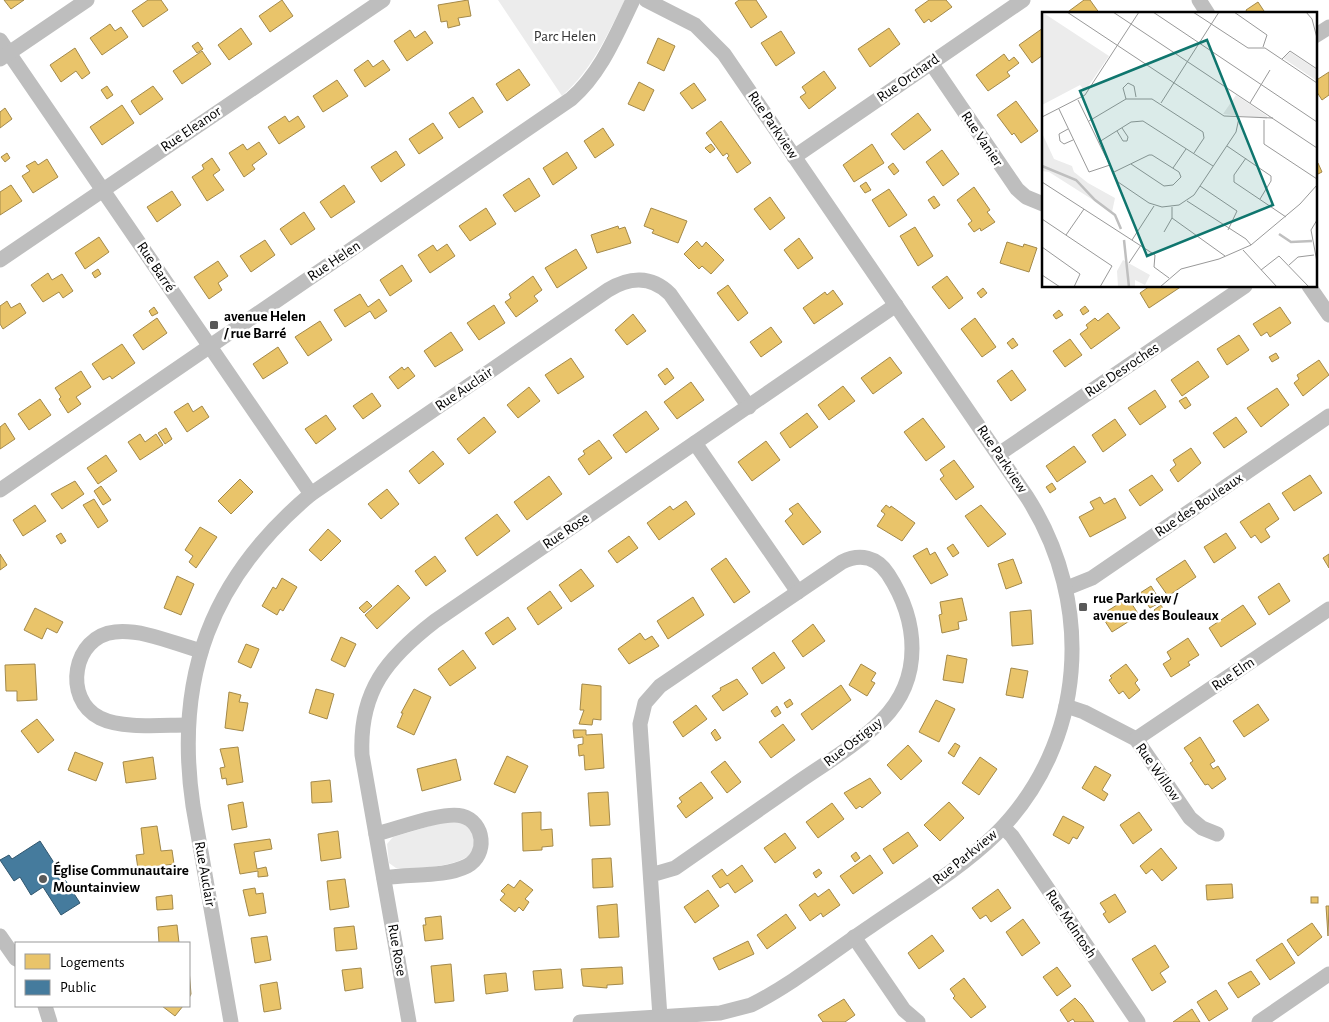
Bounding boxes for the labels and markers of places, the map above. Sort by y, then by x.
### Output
place label: avenue Helen / rue Barré [223,309,306,341]
marker: avenue Helen / rue Barré [208,319,220,331]
place label: rue Parkview / avenue des Bouleaux [1093,591,1219,623]
marker: rue Parkview / avenue des Bouleaux [1077,601,1089,613]
place label: Église Communautaire Mountainview [53,861,189,895]
marker: Église Communautaire Mountainview [37,873,49,885]

